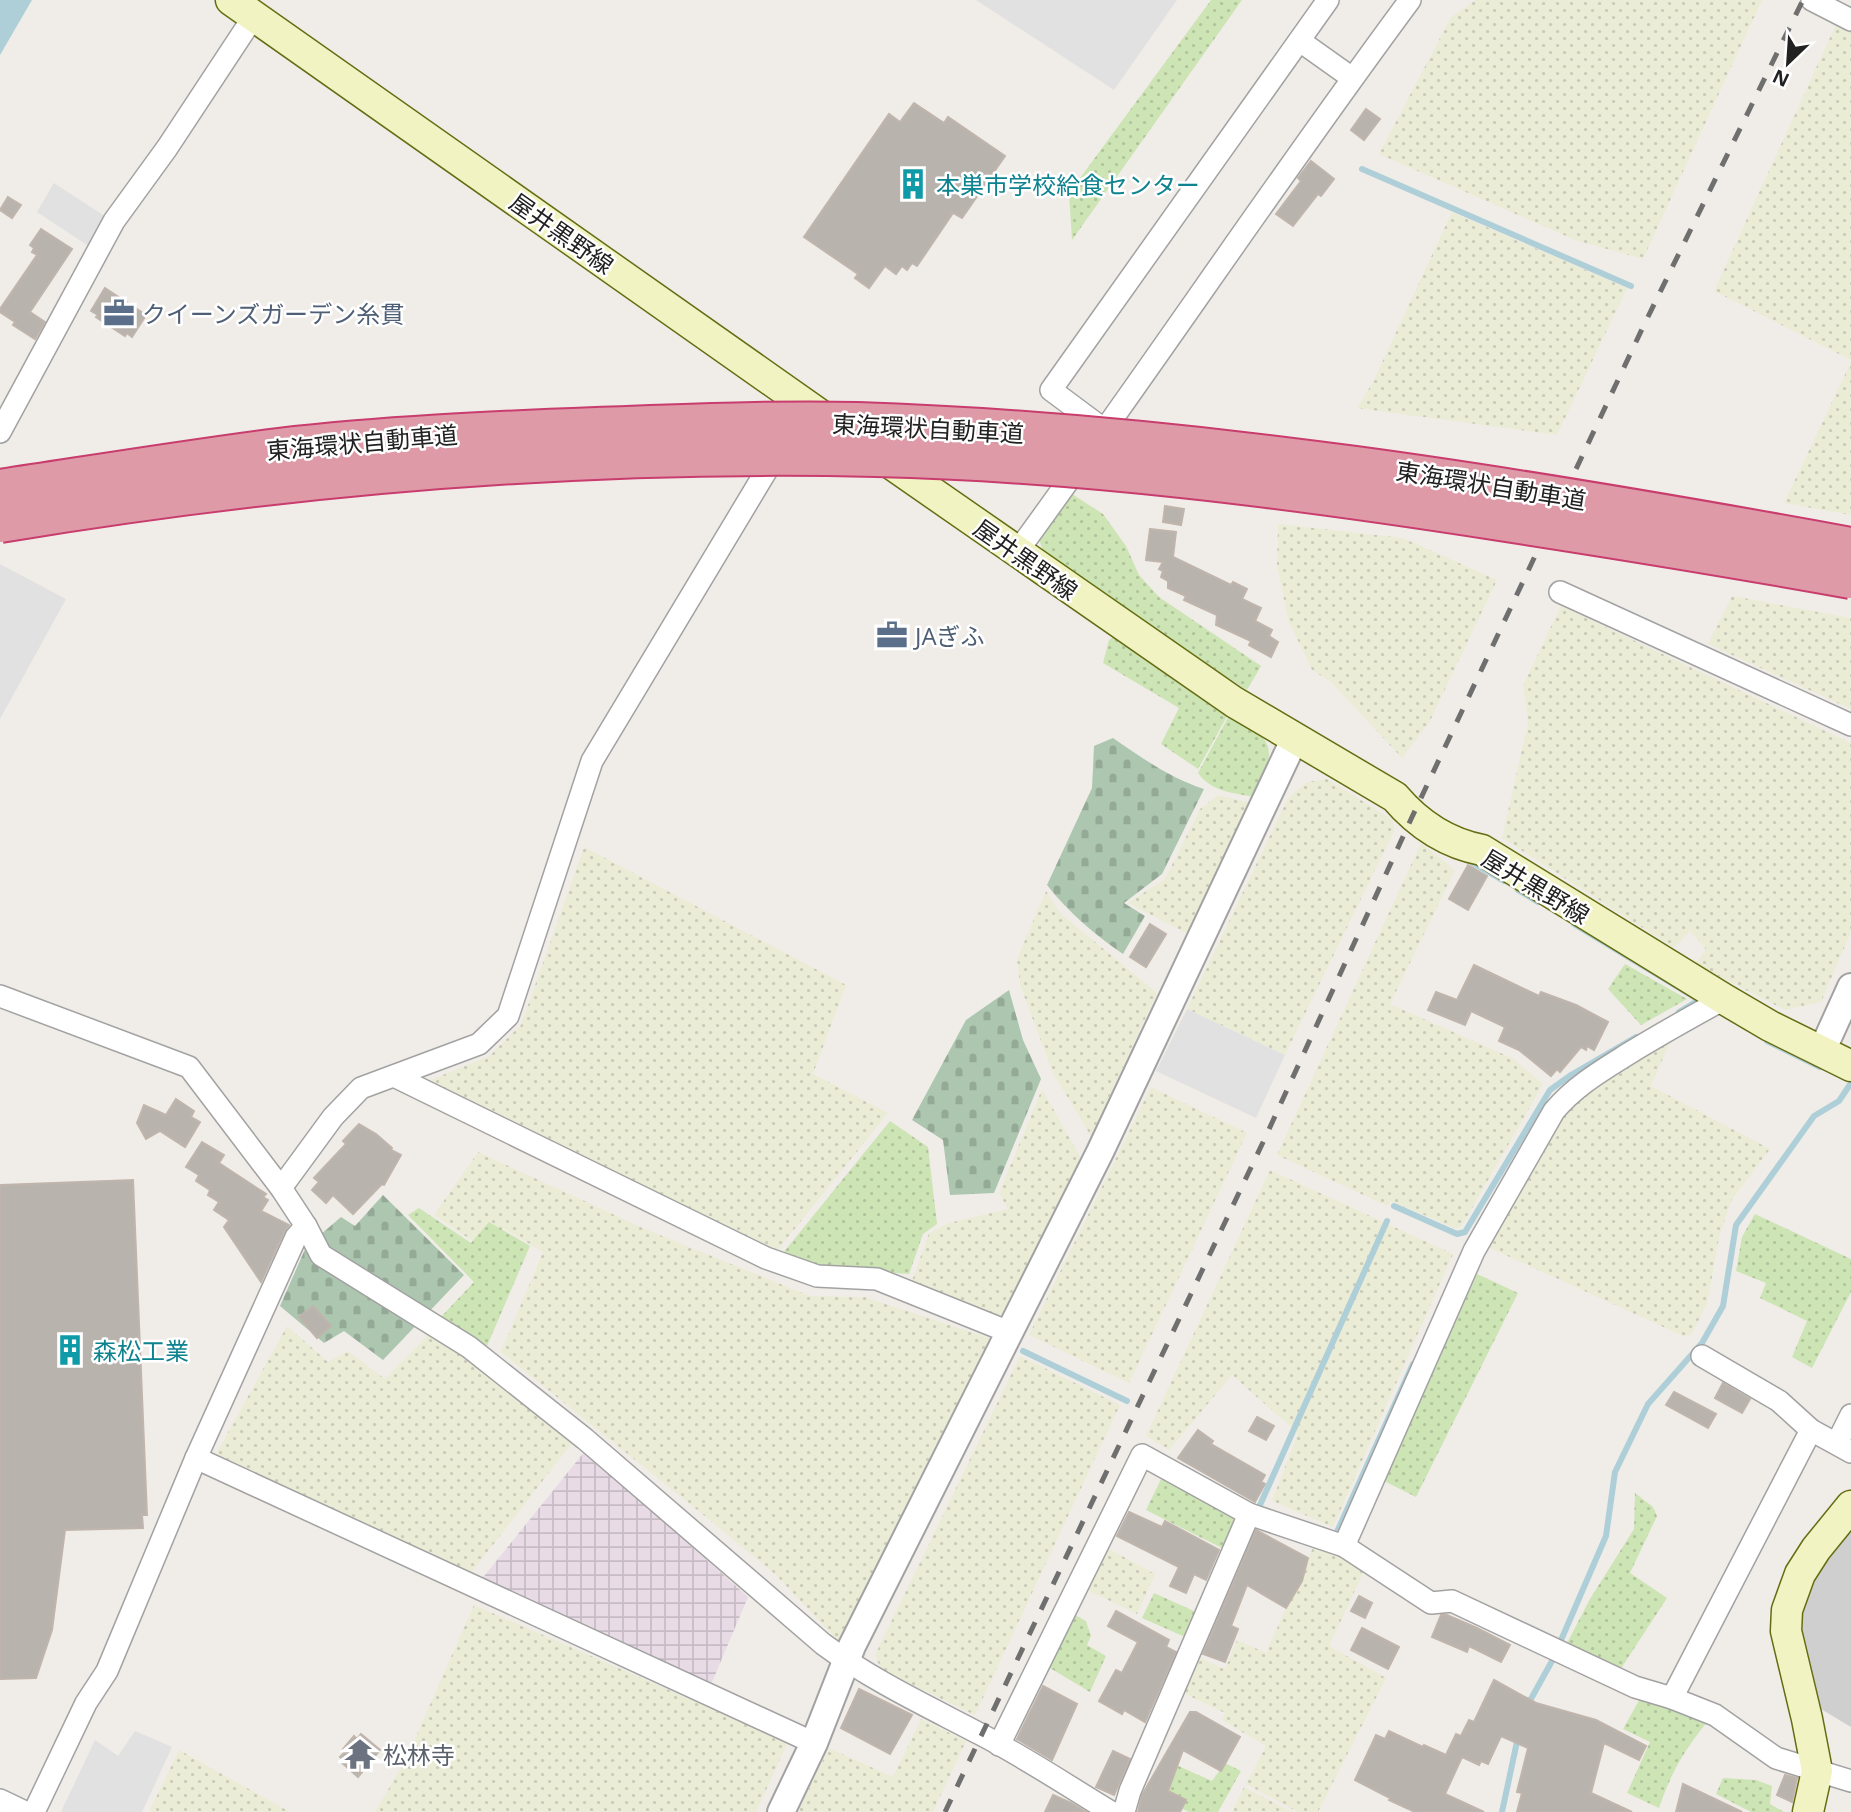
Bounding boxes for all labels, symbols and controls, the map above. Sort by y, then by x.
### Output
north arrow [1753,28,1823,98]
text: N [1768,63,1793,93]
building icon: 本巣市学校給食センター [896,167,930,201]
place label: 本巣市学校給食センター [936,168,1200,201]
street label: 屋井黒野線 [503,185,621,281]
office icon: クイーンズガーデン糸貫 [102,296,136,330]
place label: クイーンズガーデン糸貫 [142,297,404,330]
street label: 東海環状自動車道 [831,406,1025,450]
street label: 東海環状自動車道 [265,417,459,467]
street label: 東海環状自動車道 [1394,454,1588,516]
street label: 屋井黒野線 [967,511,1085,607]
office icon: JAぎふ [875,618,909,652]
place label: JAぎふ [913,619,985,652]
street label: 屋井黒野線 [1476,841,1596,931]
building icon: 森松工業 [53,1333,87,1367]
place label: 森松工業 [93,1334,189,1367]
temple icon: 松林寺 [343,1737,377,1771]
place label: 松林寺 [383,1738,455,1771]

